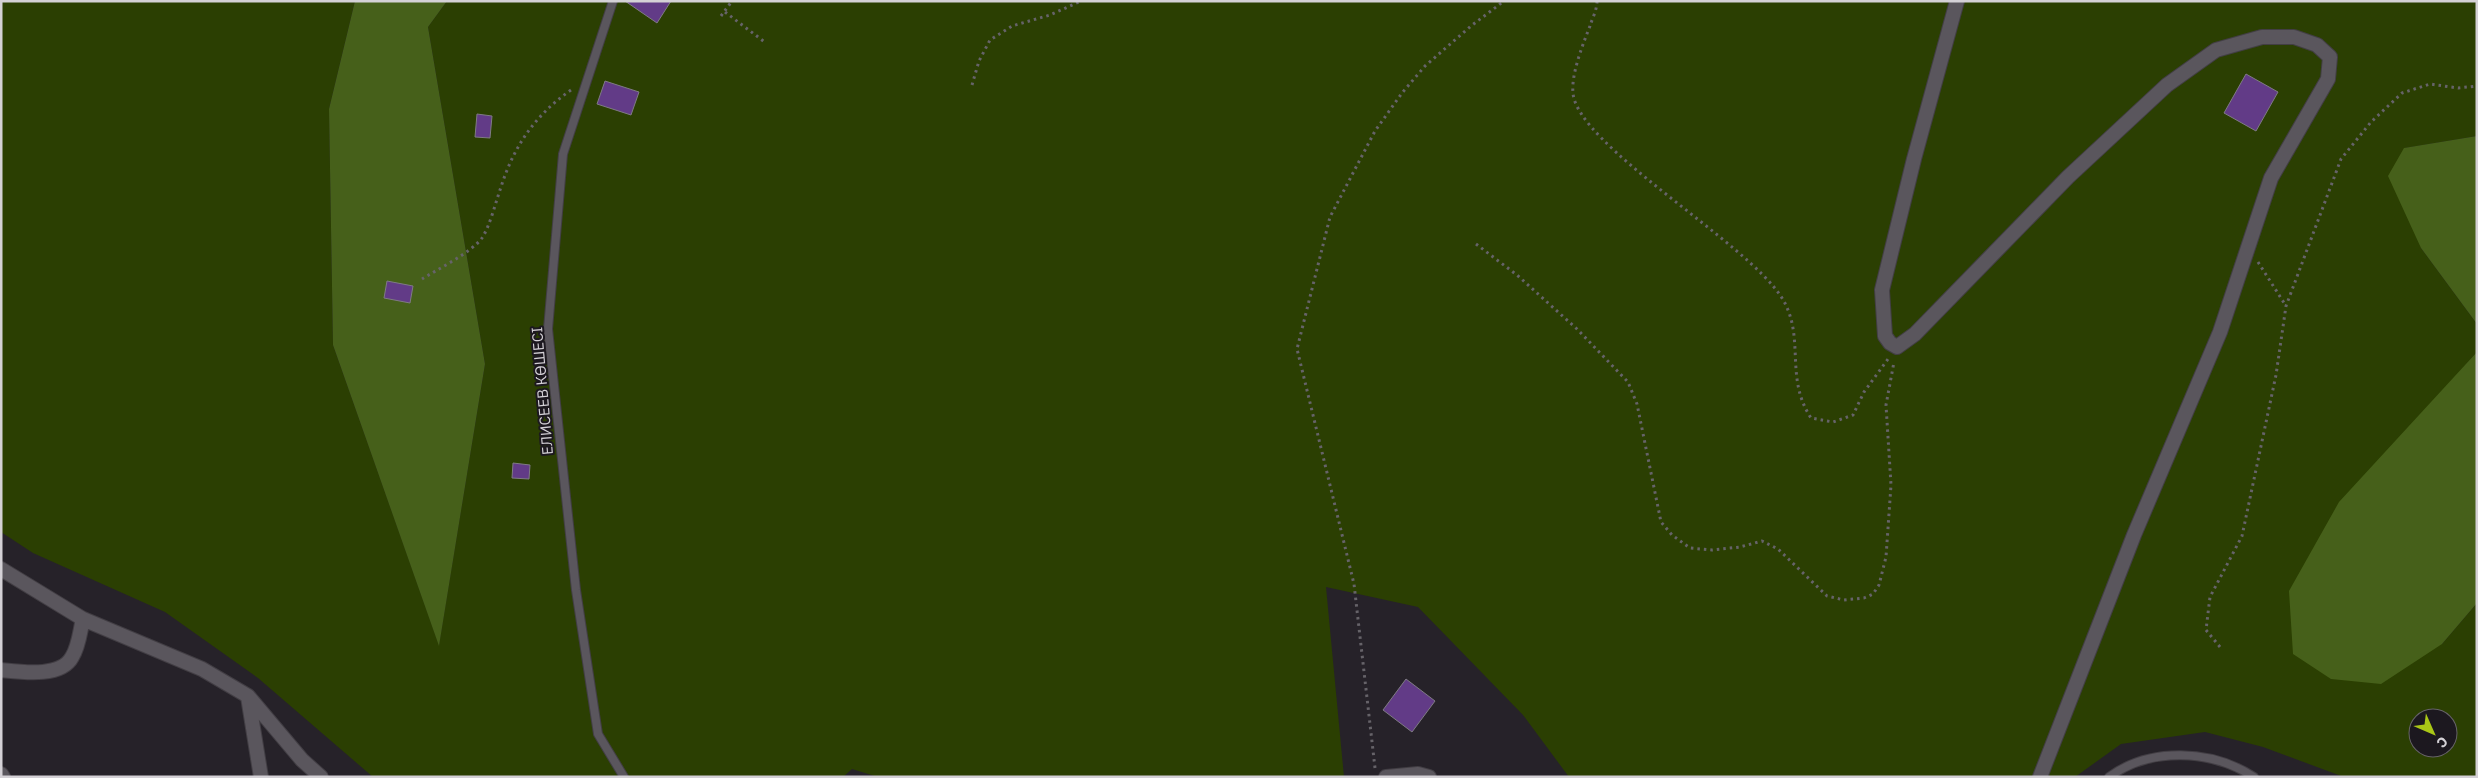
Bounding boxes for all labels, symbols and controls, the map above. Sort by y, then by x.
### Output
street label: ЕЛИСЕЕВ КӨШЕСІ [527,326,557,456]
north arrow [2408,708,2458,758]
text: С [2433,733,2452,752]

